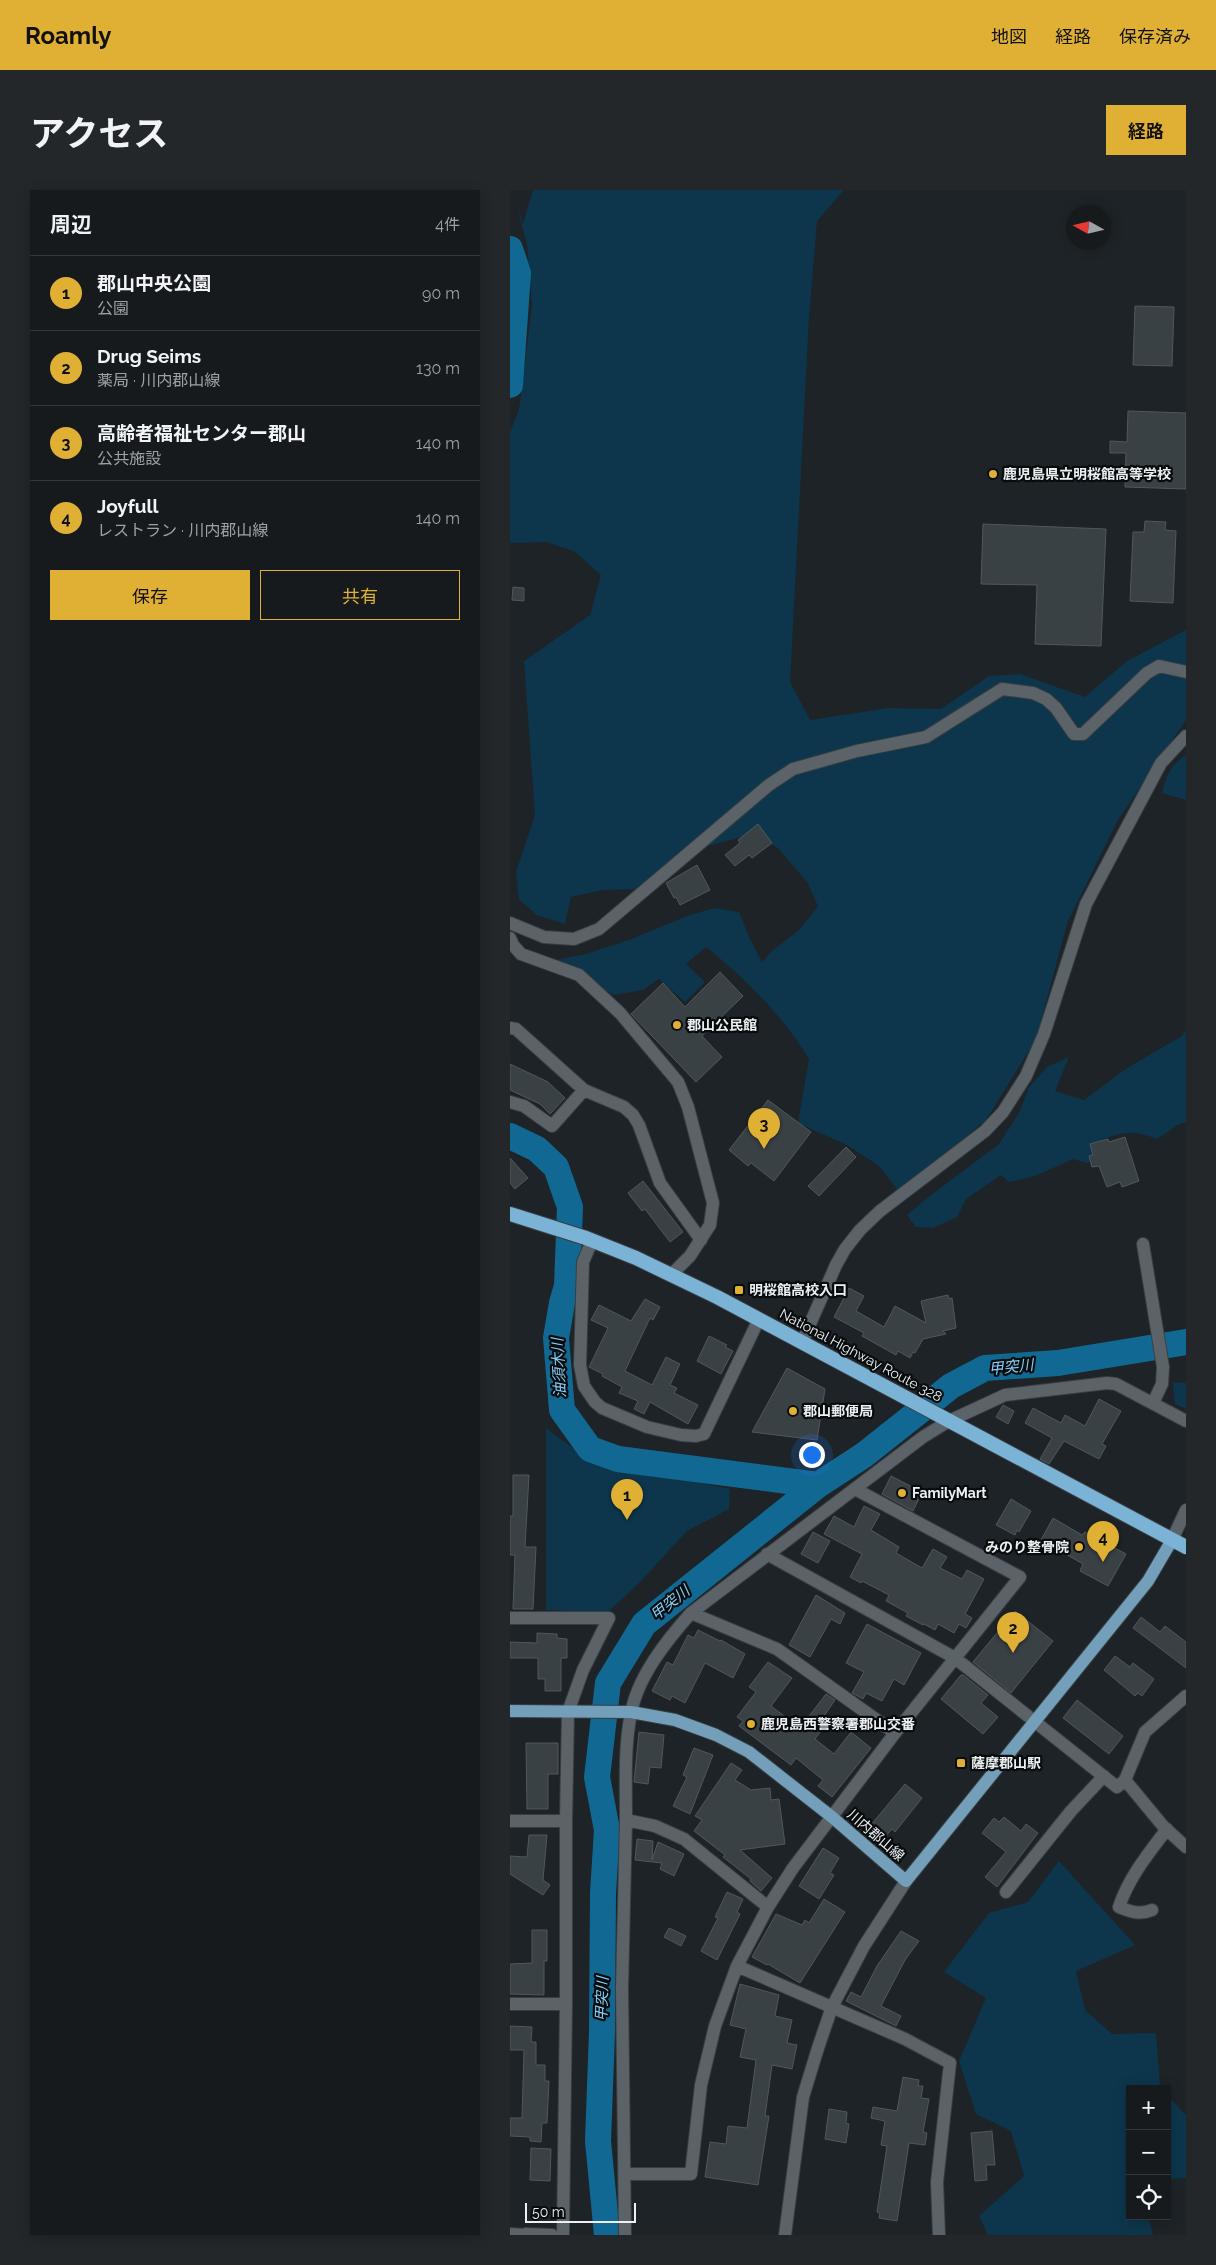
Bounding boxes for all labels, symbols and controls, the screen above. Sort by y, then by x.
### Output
text: Roamly [25,21,111,50]
text: 地図 [991,26,1027,47]
text: 経路 [1055,26,1091,47]
text: 保存済み [1119,26,1191,47]
button: 経路 [1106,105,1186,155]
text: アクセス [30,113,168,154]
north arrow [1066,205,1111,250]
text: 周辺 [50,212,92,237]
text: 4件 [435,215,460,234]
text: 郡山中央公園 [97,272,211,294]
text: 1 [62,284,70,303]
text: 90 m [422,284,460,303]
text: 公園 [97,299,129,318]
text: Drug Seims [97,345,201,367]
text: 2 [61,359,71,378]
text: 130 m [416,359,460,378]
text: 薬局 · 川内郡山線 [97,371,220,390]
text: 高齢者福祉センター郡山 [97,422,306,444]
text: 3 [62,434,70,453]
text: 140 m [416,434,460,453]
text: 公共施設 [97,449,161,468]
place label: 鹿児島県立明桜館高等学校 [1003,466,1171,482]
marker: 鹿児島県立明桜館高等学校 [987,468,999,480]
text: Joyfull [97,495,159,517]
text: 4 [61,509,71,528]
text: 140 m [416,509,460,528]
text: レストラン · 川内郡山線 [97,521,268,540]
button: 保存 [50,570,250,620]
button: 共有 [260,570,460,620]
place label: 郡山公民館 [687,1017,757,1033]
marker: 郡山公民館 [671,1019,683,1031]
pin: 3 [748,1108,780,1149]
place label: 明桜館高校入口 [749,1282,847,1298]
marker: 明桜館高校入口 [733,1284,745,1296]
street label: National Highway Route 328 [777,1305,945,1405]
water label: 油須木川 [548,1336,570,1398]
water label: 甲突川 [988,1355,1036,1378]
place label: 郡山郵便局 [803,1403,873,1419]
marker: 郡山郵便局 [787,1405,799,1417]
your location [799,1442,825,1468]
pin: 1 [611,1479,643,1520]
place label: FamilyMart [912,1485,987,1501]
marker: FamilyMart [896,1487,908,1499]
pin: 4 [1087,1521,1119,1562]
place label: みのり整骨院 [985,1539,1069,1555]
marker: みのり整骨院 [1073,1541,1085,1553]
water label: 甲突川 [647,1581,695,1624]
pin: 2 [997,1612,1029,1653]
place label: 鹿児島西警察署郡山交番 [761,1716,915,1732]
marker: 鹿児島西警察署郡山交番 [745,1718,757,1730]
place label: 薩摩郡山駅 [971,1755,1041,1771]
marker: 薩摩郡山駅 [955,1757,967,1769]
street label: 川内郡山線 [844,1806,908,1864]
water label: 甲突川 [592,1974,612,2022]
map controls [1126,2085,1171,2220]
button: + [1126,2085,1171,2130]
button: − [1126,2130,1171,2175]
button: locate [1126,2175,1171,2220]
scale bar [525,2200,636,2223]
text: 50 m [532,2204,565,2220]

